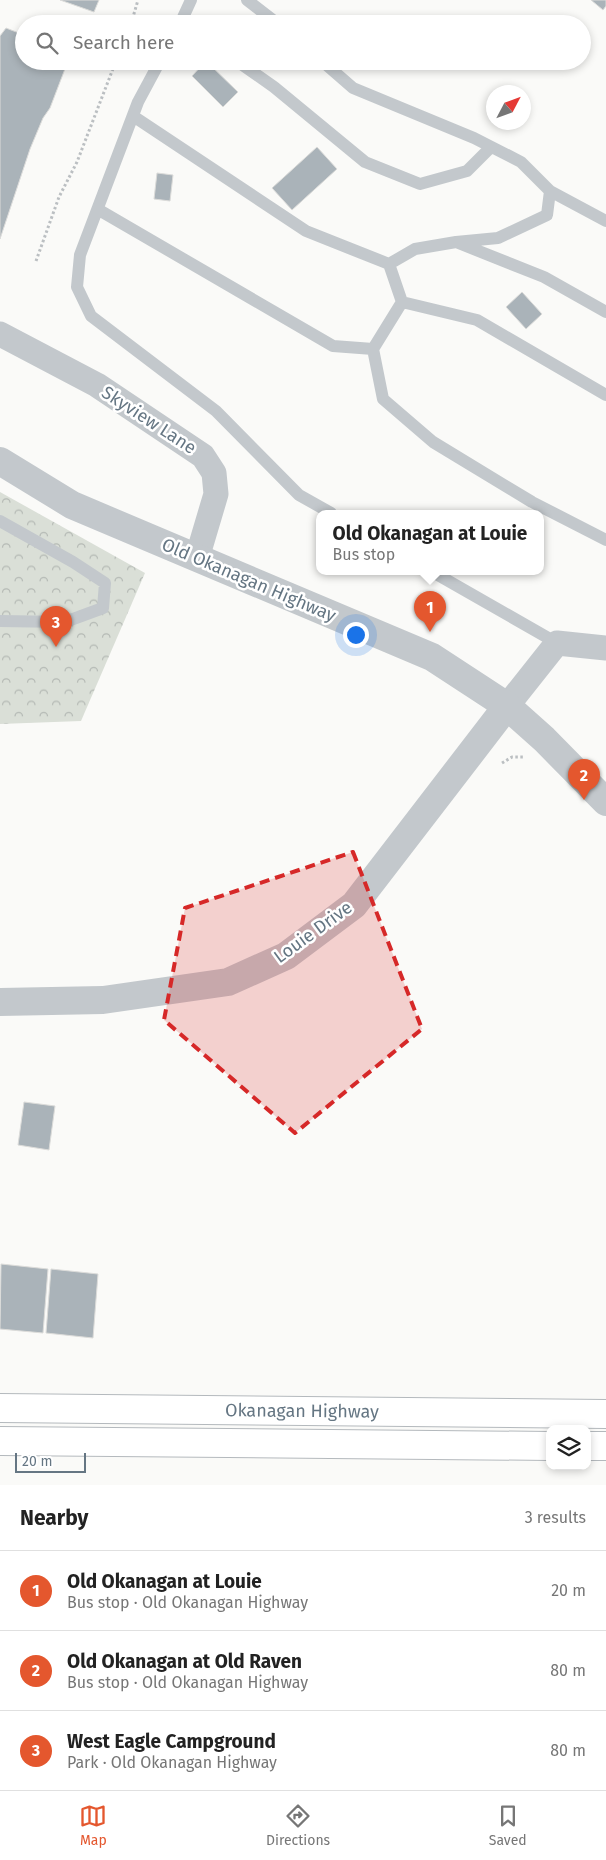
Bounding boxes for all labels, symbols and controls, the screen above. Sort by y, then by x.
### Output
search box [15,15,591,70]
icon: search [33,29,61,57]
text: Search here [73,31,174,54]
north arrow [486,85,531,130]
street label: Skyview Lane [98,381,200,459]
popup [316,510,544,575]
text: Old Okanagan at Louie [333,522,527,545]
street label: Old Okanagan Highway [159,533,339,627]
text: Bus stop [333,545,395,564]
pin: 1 [414,591,446,632]
pin: 3 [40,606,72,647]
your location [343,622,369,648]
pin: 2 [568,759,600,800]
street label: Louie Drive [270,896,356,968]
street label: Okanagan Highway [225,1399,379,1423]
map controls [546,1425,591,1470]
button: layers [546,1425,591,1470]
scale bar [15,1450,86,1473]
text: 20 m [22,1453,52,1470]
text: Nearby [20,1505,88,1531]
text: 3 results [525,1508,586,1527]
text: Old Okanagan at Louie [67,1570,262,1593]
text: 1 [32,1581,40,1600]
text: 20 m [551,1581,586,1600]
text: Bus stop · Old Okanagan Highway [67,1593,308,1612]
text: Old Okanagan at Old Raven [67,1650,302,1673]
text: 2 [32,1661,40,1680]
text: 80 m [550,1661,586,1680]
text: Bus stop · Old Okanagan Highway [67,1673,308,1692]
text: West Eagle Campground [67,1730,276,1753]
text: 3 [32,1741,40,1760]
text: 80 m [550,1741,586,1760]
text: Park · Old Okanagan Highway [67,1753,277,1772]
tab: Map [79,1802,107,1849]
tab: Directions [266,1802,330,1849]
tab: Saved [489,1802,527,1849]

